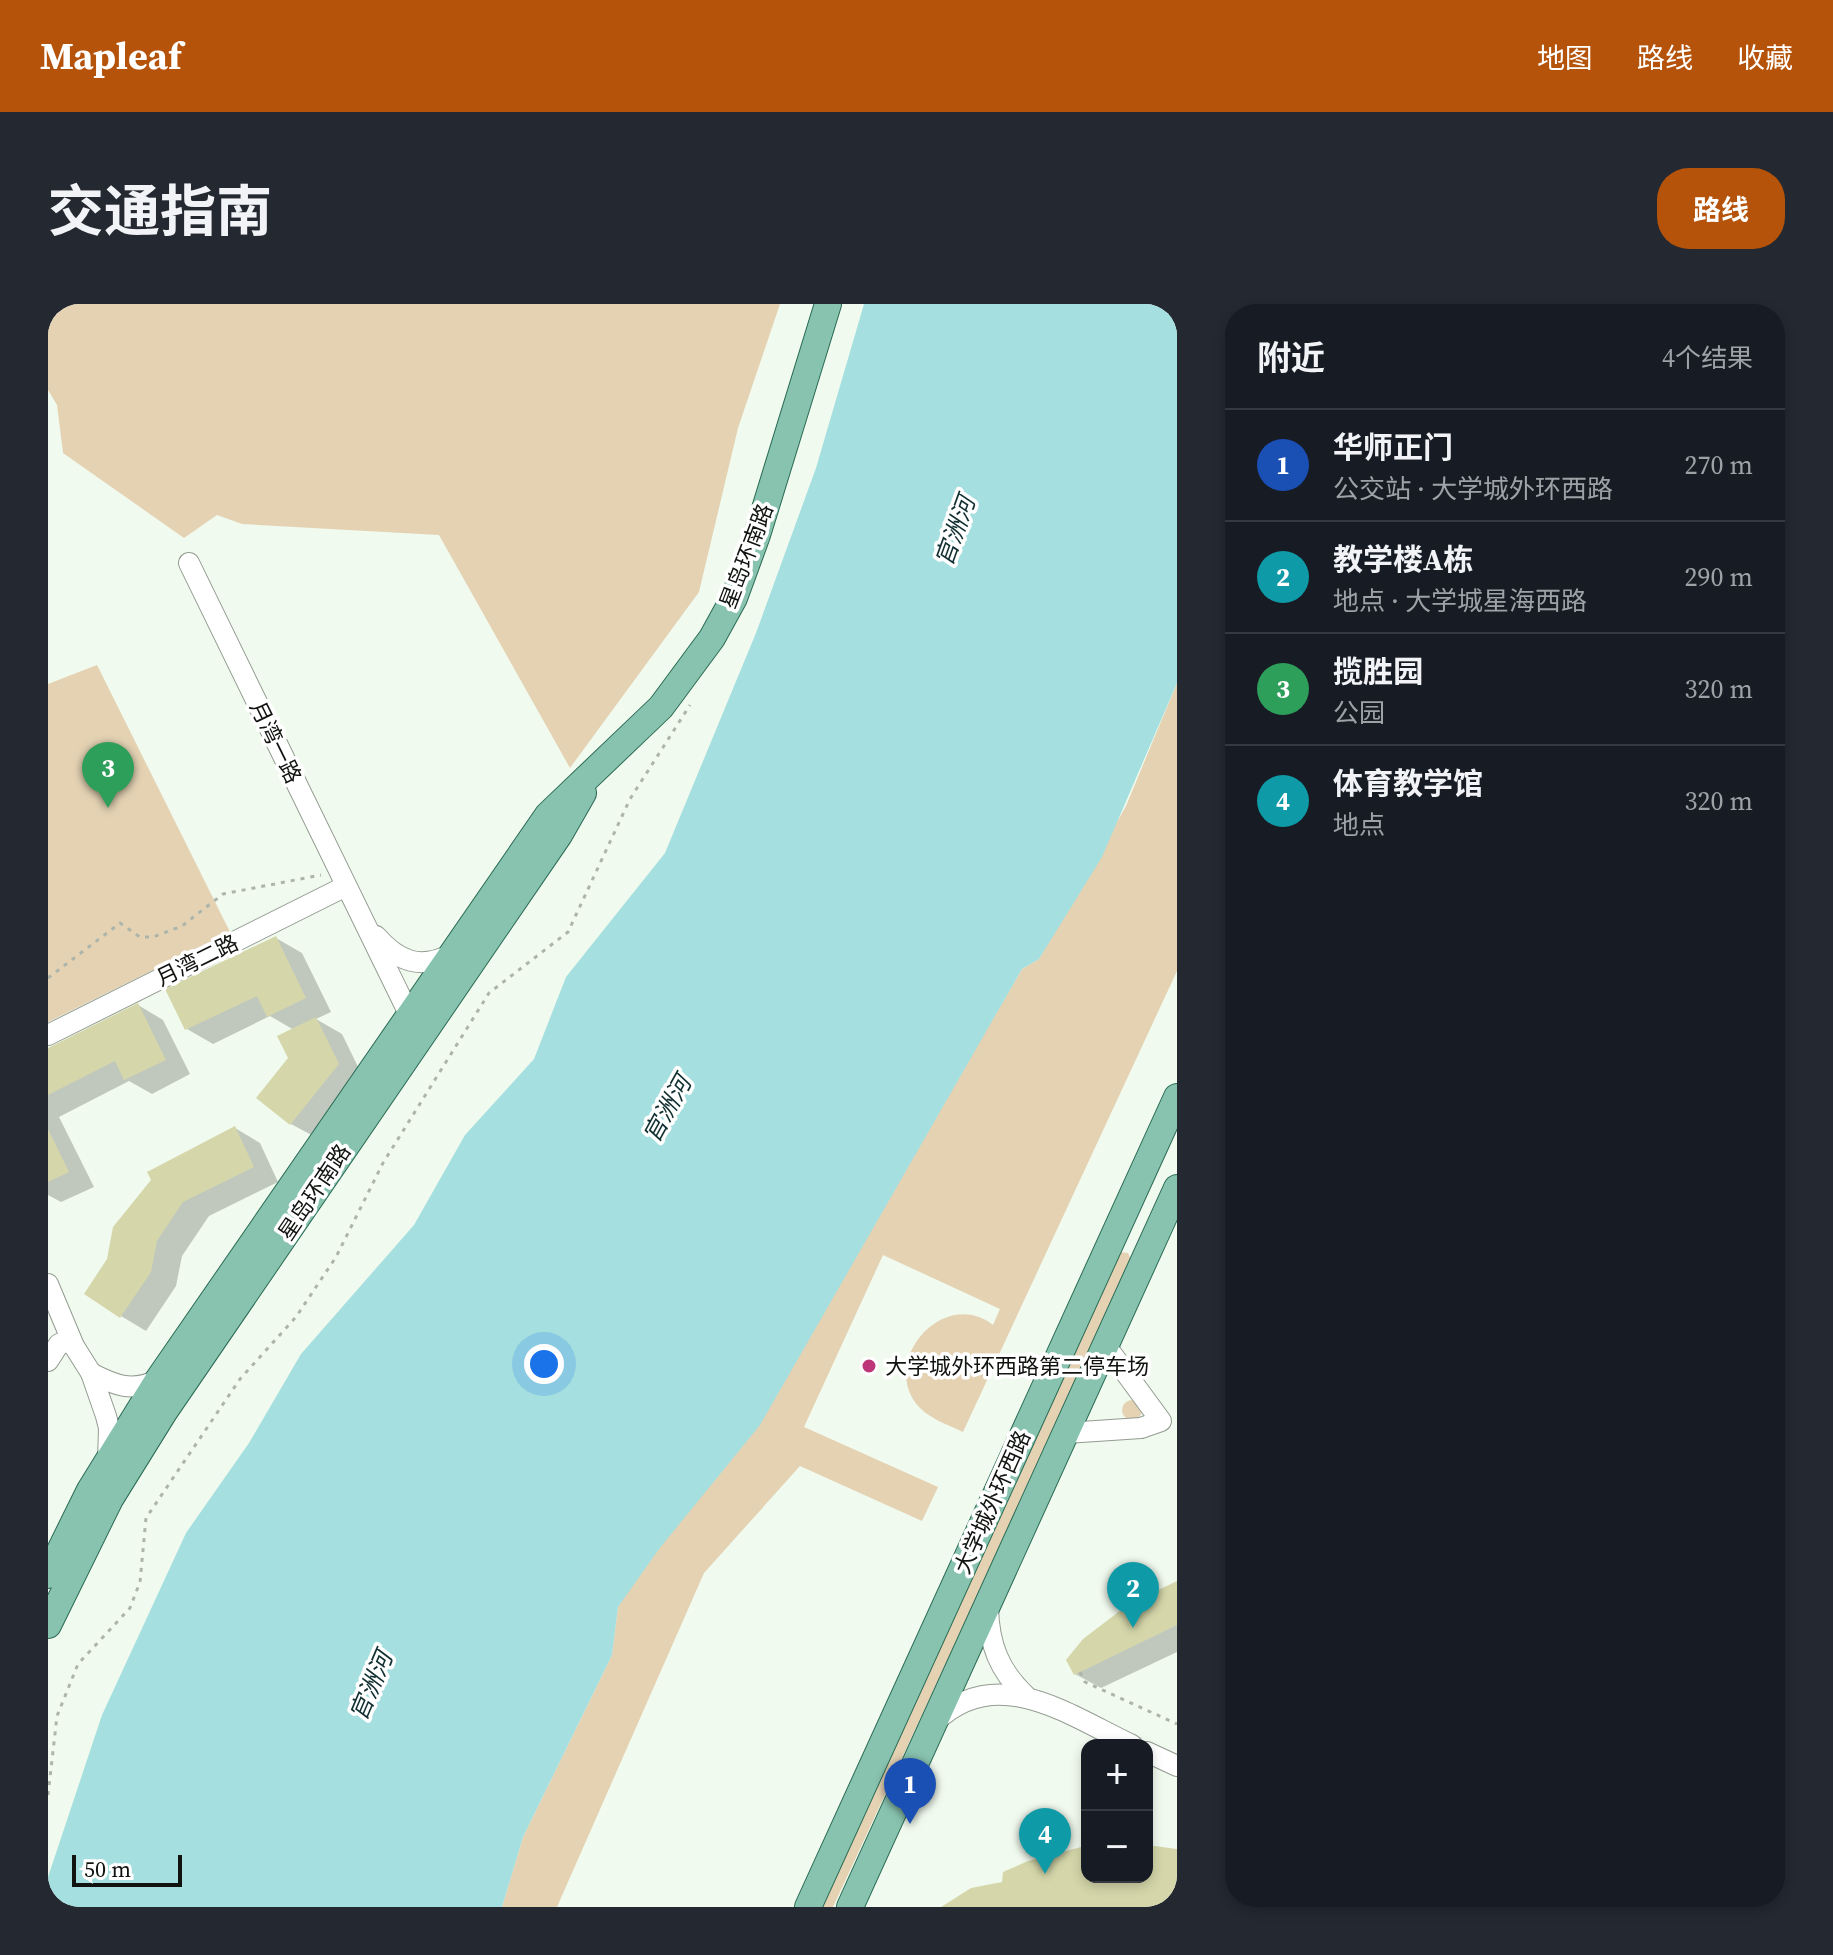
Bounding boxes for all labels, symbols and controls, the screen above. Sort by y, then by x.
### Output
text: Mapleaf [40,30,182,82]
text: 地图 [1537,39,1593,77]
text: 路线 [1637,39,1693,77]
text: 收藏 [1737,39,1793,77]
button: 路线 [1657,168,1785,249]
text: 交通指南 [48,173,272,250]
text: 附近 [1257,335,1325,381]
text: 4个结果 [1662,340,1753,376]
text: 华师正门 [1333,427,1453,468]
text: 1 [1276,447,1290,483]
text: 270 m [1685,447,1753,483]
text: 公交站 · 大学城外环西路 [1333,471,1613,507]
water label: 官洲河 [927,488,984,570]
street label: 星岛环南路 [712,499,780,613]
text: 教学楼A栋 [1333,539,1473,580]
text: 2 [1276,559,1290,595]
text: 290 m [1685,559,1753,595]
text: 地点 · 大学城星海西路 [1333,583,1587,619]
text: 揽胜园 [1333,651,1423,692]
text: 3 [1276,671,1290,707]
text: 320 m [1685,671,1753,707]
text: 公园 [1333,695,1385,731]
street label: 月湾一路 [243,696,309,788]
pin: 3 [82,742,134,808]
text: 体育教学馆 [1333,763,1483,804]
text: 4 [1276,783,1290,819]
text: 320 m [1685,783,1753,819]
text: 地点 [1333,807,1385,843]
street label: 月湾二路 [151,927,243,993]
water label: 官洲河 [635,1066,701,1148]
street label: 星岛环南路 [271,1138,357,1246]
your location [524,1344,564,1384]
place label: 大学城外环西路第二停车场 [885,1351,1149,1381]
marker: 大学城外环西路第二停车场 [860,1357,878,1375]
street label: 大学城外环西路 [947,1426,1037,1578]
pin: 2 [1107,1562,1159,1628]
water label: 官洲河 [342,1643,402,1726]
map controls [1081,1739,1153,1883]
button: + [1081,1739,1153,1811]
pin: 1 [884,1758,936,1824]
pin: 4 [1019,1808,1071,1874]
button: − [1081,1811,1153,1883]
scale bar [72,1851,182,1887]
text: 50 m [84,1854,131,1884]

